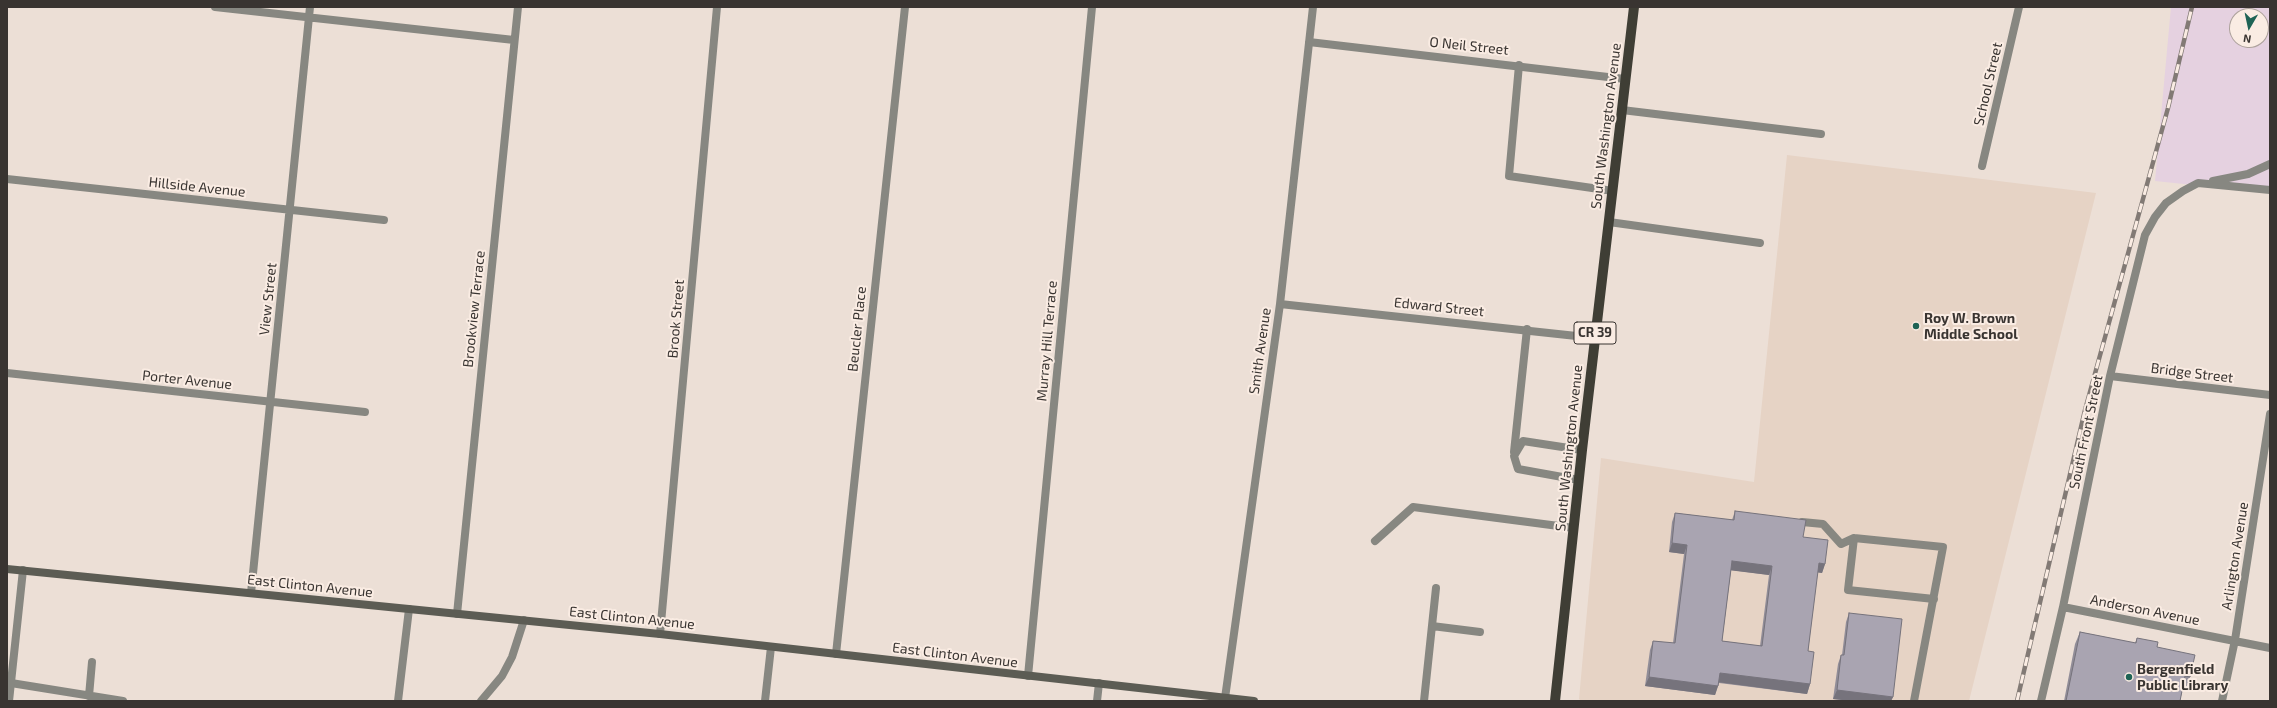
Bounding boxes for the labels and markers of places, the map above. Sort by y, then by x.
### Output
place label: Roy W. Brown Middle School [1924,310,2018,342]
marker: Roy W. Brown Middle School [1911,321,1921,331]
place label: Bergenfield Public Library [2137,661,2228,694]
marker: Bergenfield Public Library [2124,672,2134,682]

